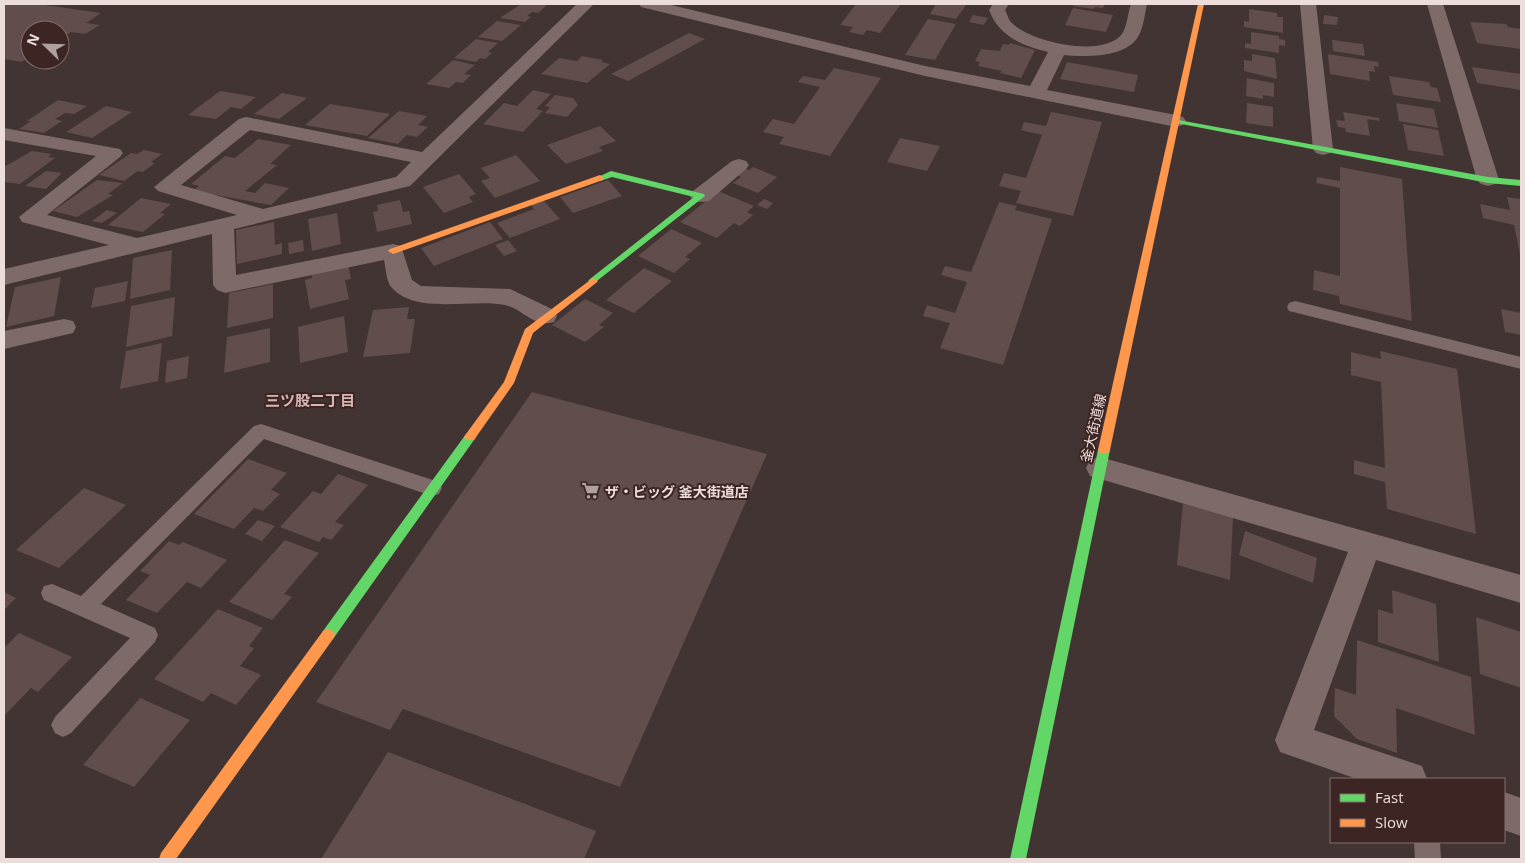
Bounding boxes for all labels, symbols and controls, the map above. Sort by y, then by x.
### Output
north arrow [20,20,70,70]
text: N [22,31,44,49]
district label: 三ツ股二丁目 [265,390,355,410]
street label: 釜大街道線 [1076,392,1110,464]
supermarket icon: ザ・ビッグ 釜大街道店 [581,481,601,501]
place label: ザ・ビッグ 釜大街道店 [605,482,749,501]
legend [1330,778,1505,843]
text: Fast [1375,787,1404,807]
text: Slow [1375,812,1408,832]

